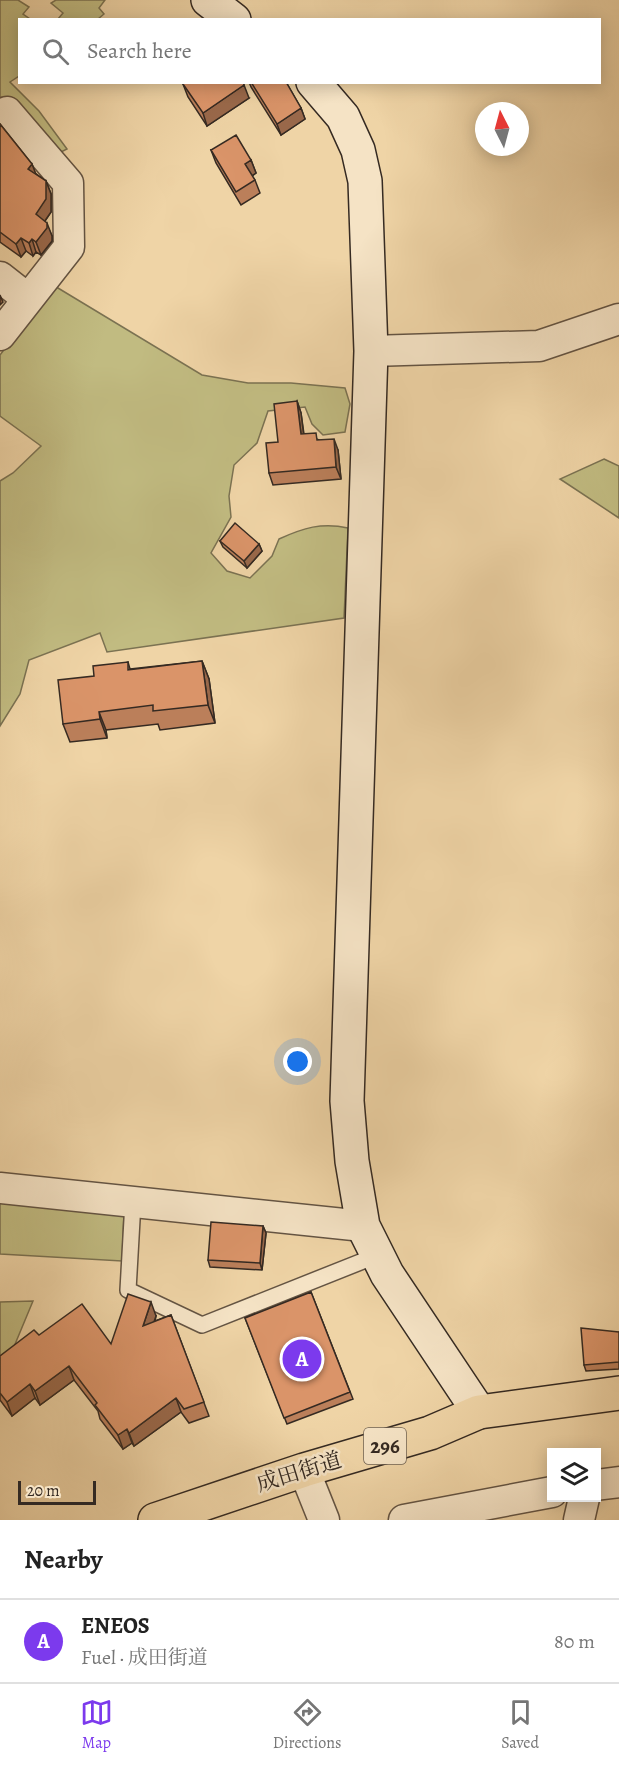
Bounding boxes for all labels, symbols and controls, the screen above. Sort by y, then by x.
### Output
search box [18,18,601,84]
icon: search [39,35,72,68]
text: Search here [87,36,192,66]
north arrow [475,102,529,156]
your location [283,1047,312,1076]
pin: A [282,1336,322,1382]
road number: 296 [364,1428,406,1464]
street label: 成田街道 [253,1445,345,1499]
map controls [547,1448,601,1502]
button: layers [547,1448,601,1502]
scale bar [18,1478,96,1506]
text: 20 m [27,1480,60,1502]
text: Nearby [24,1542,103,1577]
text: ENEOS [81,1611,150,1641]
text: A [37,1628,50,1655]
text: 80 m [554,1628,595,1655]
text: Fuel · 成田街道 [81,1644,208,1671]
tab: Map [80,1696,113,1754]
tab: Directions [273,1696,341,1754]
tab: Saved [501,1696,539,1754]

